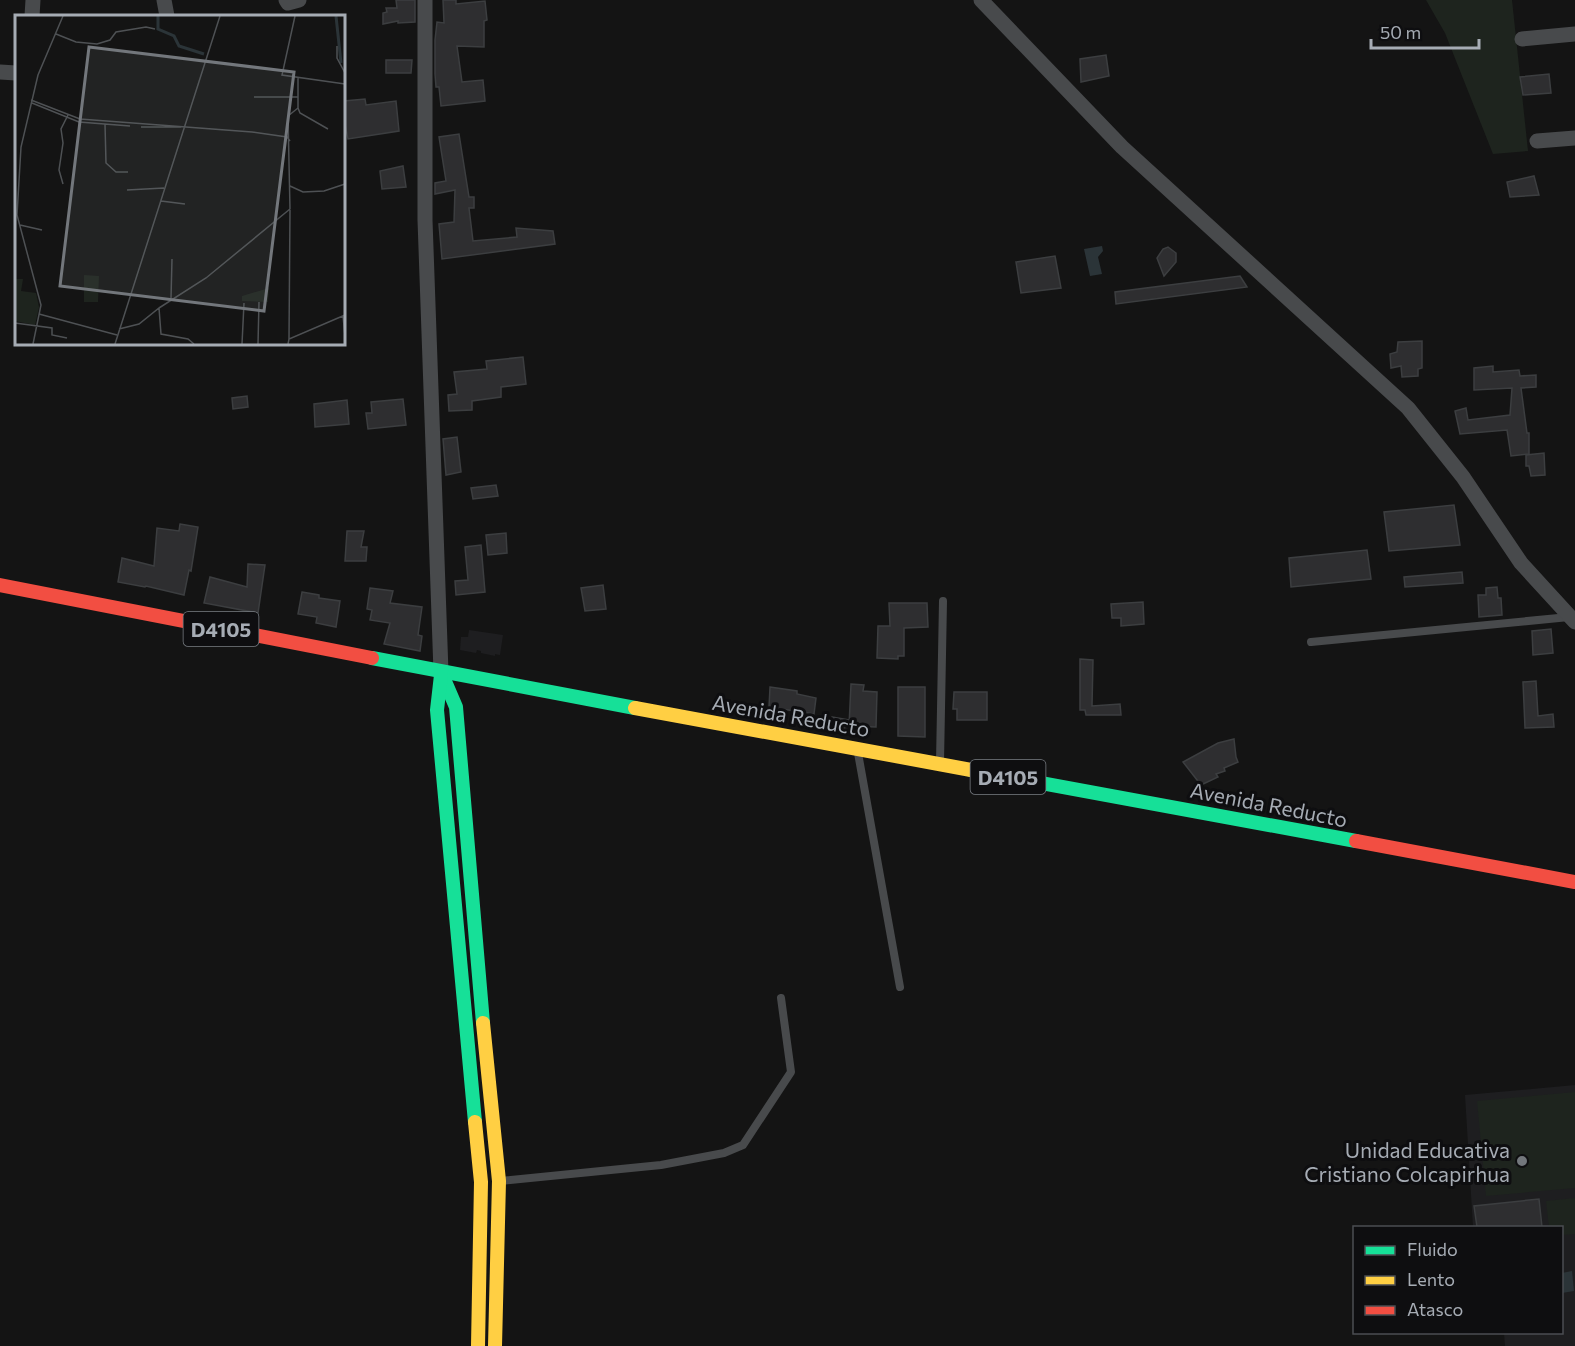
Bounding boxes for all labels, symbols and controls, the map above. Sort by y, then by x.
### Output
scale bar [1371,12,1479,50]
inset map [15,15,345,345]
text: 50 m [1380,21,1421,43]
road number: D4105 [184,612,258,646]
street label: Avenida Reducto [710,689,872,741]
road number: D4105 [970,760,1046,794]
street label: Avenida Reducto [1188,777,1350,831]
place label: Unidad Educativa Cristiano Colcapirhua [1304,1137,1510,1186]
marker: Unidad Educativa Cristiano Colcapirhua [1515,1154,1529,1168]
legend [1353,1226,1563,1334]
text: Fluido [1407,1238,1458,1260]
text: Lento [1407,1268,1455,1290]
text: Atasco [1407,1298,1463,1320]

